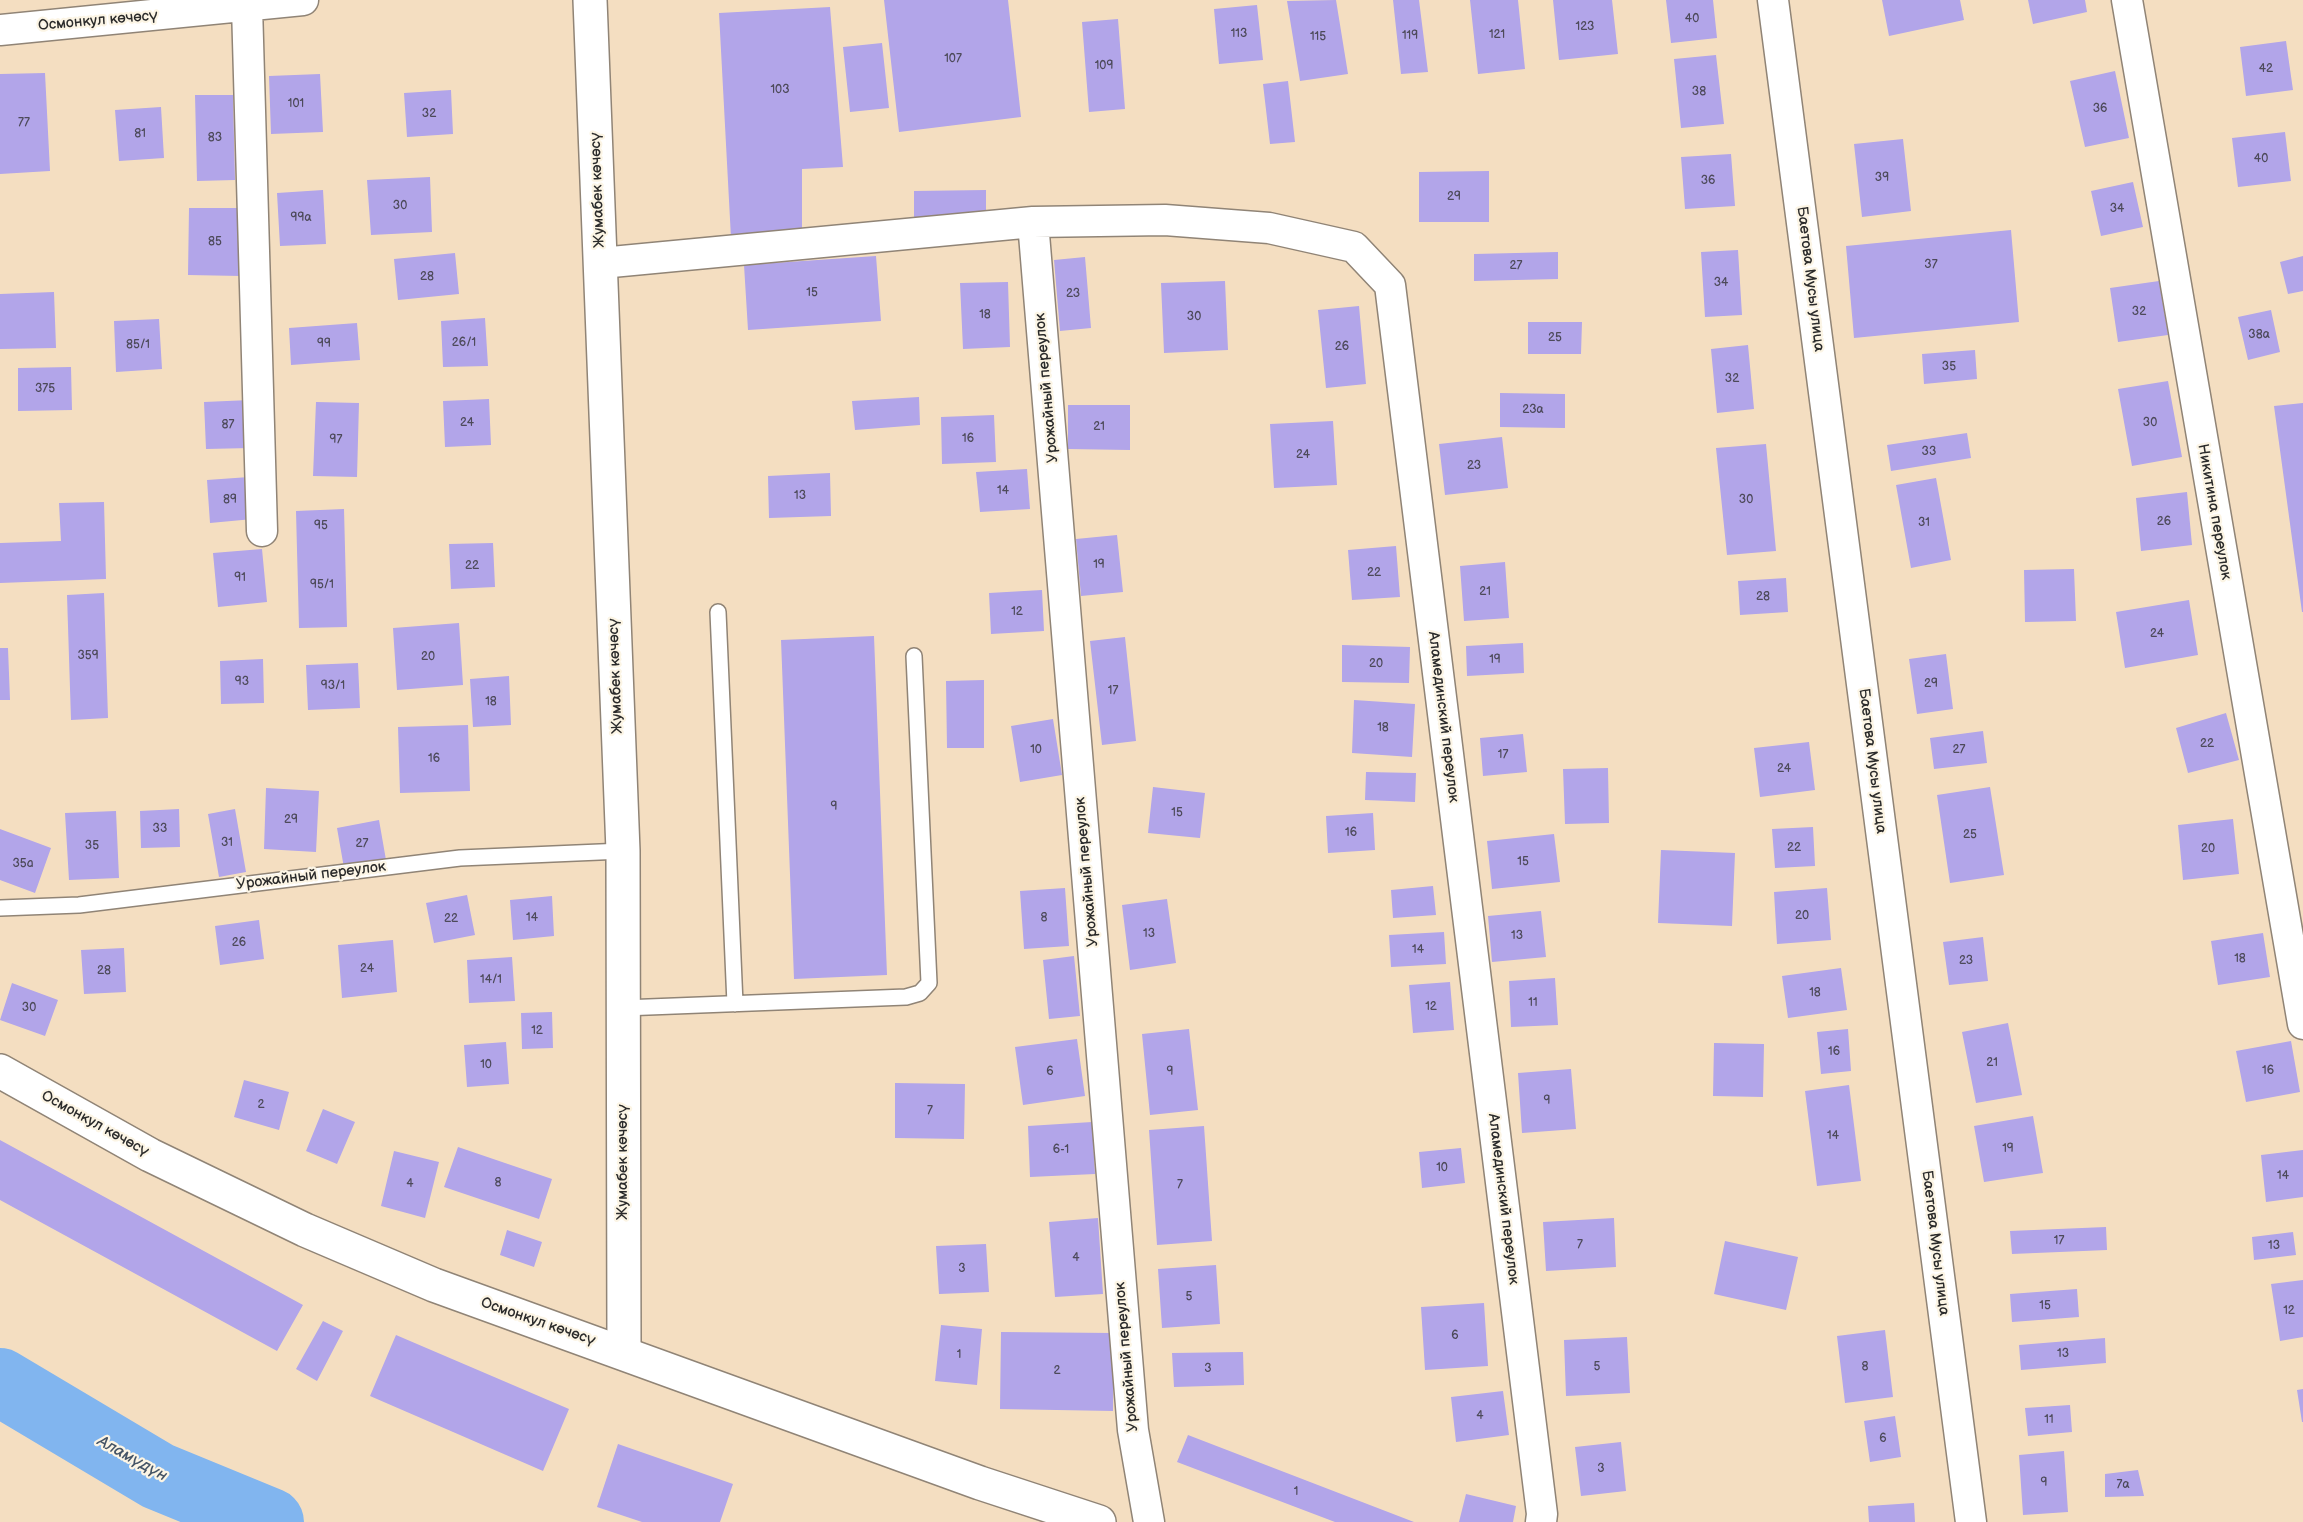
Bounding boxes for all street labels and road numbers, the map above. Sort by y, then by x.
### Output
street label: Осмонкул көчөсү [37,7,159,35]
street label: Жумабек көчөсү [587,132,609,248]
street label: Баетова Мусы улица [1792,205,1828,353]
street label: Урожайный переулок [1031,312,1063,464]
street label: Никитина переулок [2193,443,2235,581]
street label: Жумабек көчөсү [605,618,627,734]
street label: Аламединский переулок [1424,630,1462,804]
street label: Баетова Мусы улица [1854,687,1890,835]
street label: Урожайный переулок [1071,796,1103,948]
street label: Урожайный переулок [235,858,387,894]
street label: Осмонкул көчөсү [38,1087,152,1161]
street label: Жумабек көчөсү [614,1104,632,1220]
street label: Аламединский переулок [1484,1112,1522,1286]
street label: Баетова Мусы улица [1917,1169,1953,1317]
street label: Урожайный переулок [1111,1281,1143,1433]
street label: Осмонкул көчөсү [478,1294,598,1350]

